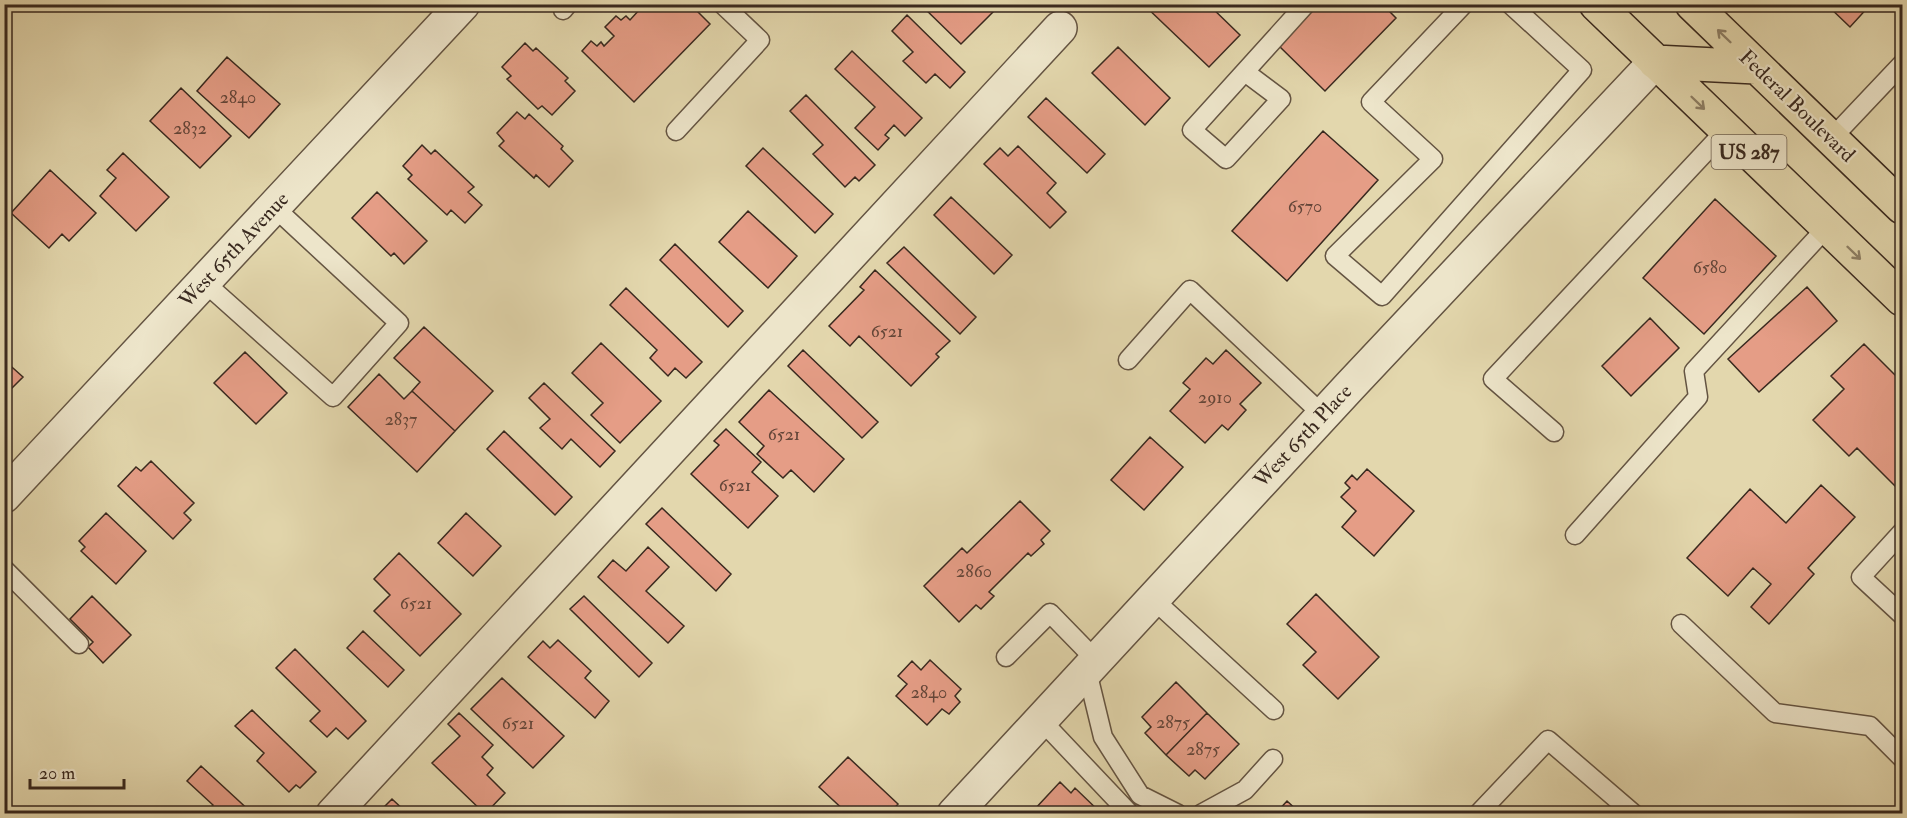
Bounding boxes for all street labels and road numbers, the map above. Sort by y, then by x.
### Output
street label: Federal Boulevard [1733,44,1861,169]
road number: US 287 [1712,135,1786,169]
street label: West 65th Avenue [172,186,295,315]
street label: West 65th Place [1247,378,1358,494]

